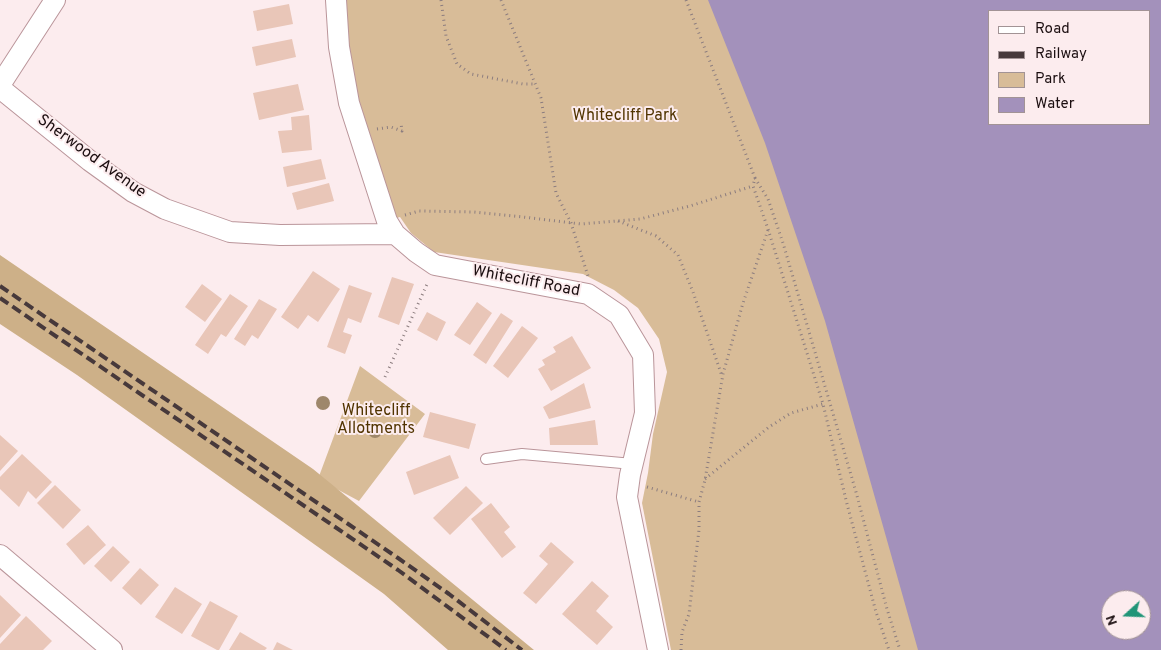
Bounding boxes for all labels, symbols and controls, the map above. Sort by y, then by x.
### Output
legend [988,10,1151,125]
text: Road [1035,20,1070,39]
text: Railway [1035,45,1087,64]
text: Park [1035,70,1066,89]
text: Water [1035,95,1074,114]
park label: Whitecliff Park [572,107,678,127]
street label: Sherwood Avenue [33,111,149,203]
street label: Whitecliff Road [471,262,581,302]
park label: Whitecliff Allotments [337,402,415,440]
north arrow [1101,590,1151,640]
text: N [1103,612,1122,628]

